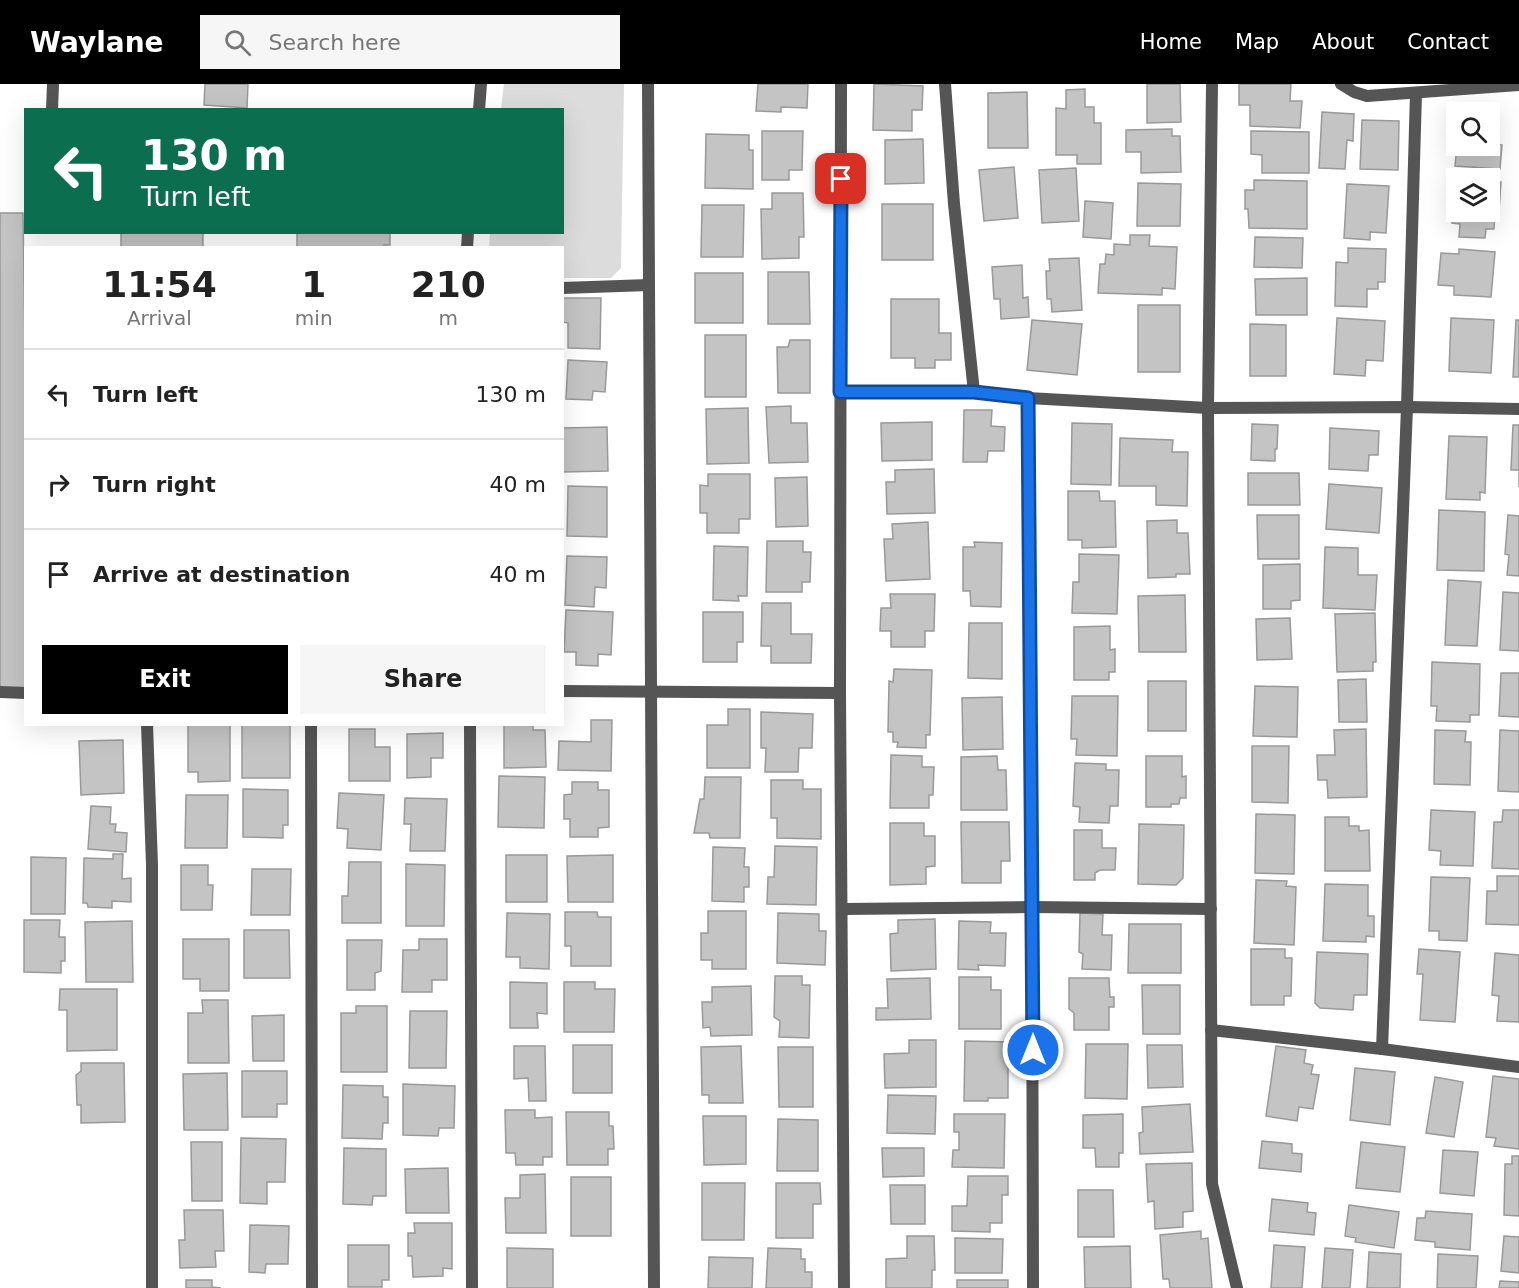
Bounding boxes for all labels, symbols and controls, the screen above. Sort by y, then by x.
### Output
search box [200,15,620,69]
text: Waylane [30,26,164,59]
icon: search [221,26,254,59]
text: Search here [269,30,401,55]
text: Home [1140,30,1202,54]
text: Map [1235,30,1279,54]
text: About [1312,30,1374,54]
text: Contact [1407,30,1489,54]
map controls [1446,102,1500,222]
button: search [1446,102,1500,156]
text: 130 m [141,131,287,180]
icon: left [42,132,120,210]
pin [815,153,866,204]
icon: arrive [824,162,857,195]
button: layers [1446,168,1500,222]
text: Turn left [141,181,251,212]
text: 11:54 [102,264,217,305]
text: 1 [301,264,326,305]
text: 210 [411,264,486,305]
text: Arrival [127,306,192,330]
text: min [295,306,333,330]
text: m [439,306,458,330]
icon: left [42,378,75,411]
text: Turn left [93,382,198,407]
text: 130 m [476,382,546,407]
icon: right [42,468,75,501]
text: Turn right [93,472,216,497]
text: 40 m [490,472,546,497]
icon: arrive [42,558,75,591]
text: Arrive at destination [93,562,350,587]
text: 40 m [490,562,546,587]
button: Exit [42,645,288,714]
button: Share [300,645,546,714]
position arrow [1001,1018,1065,1082]

